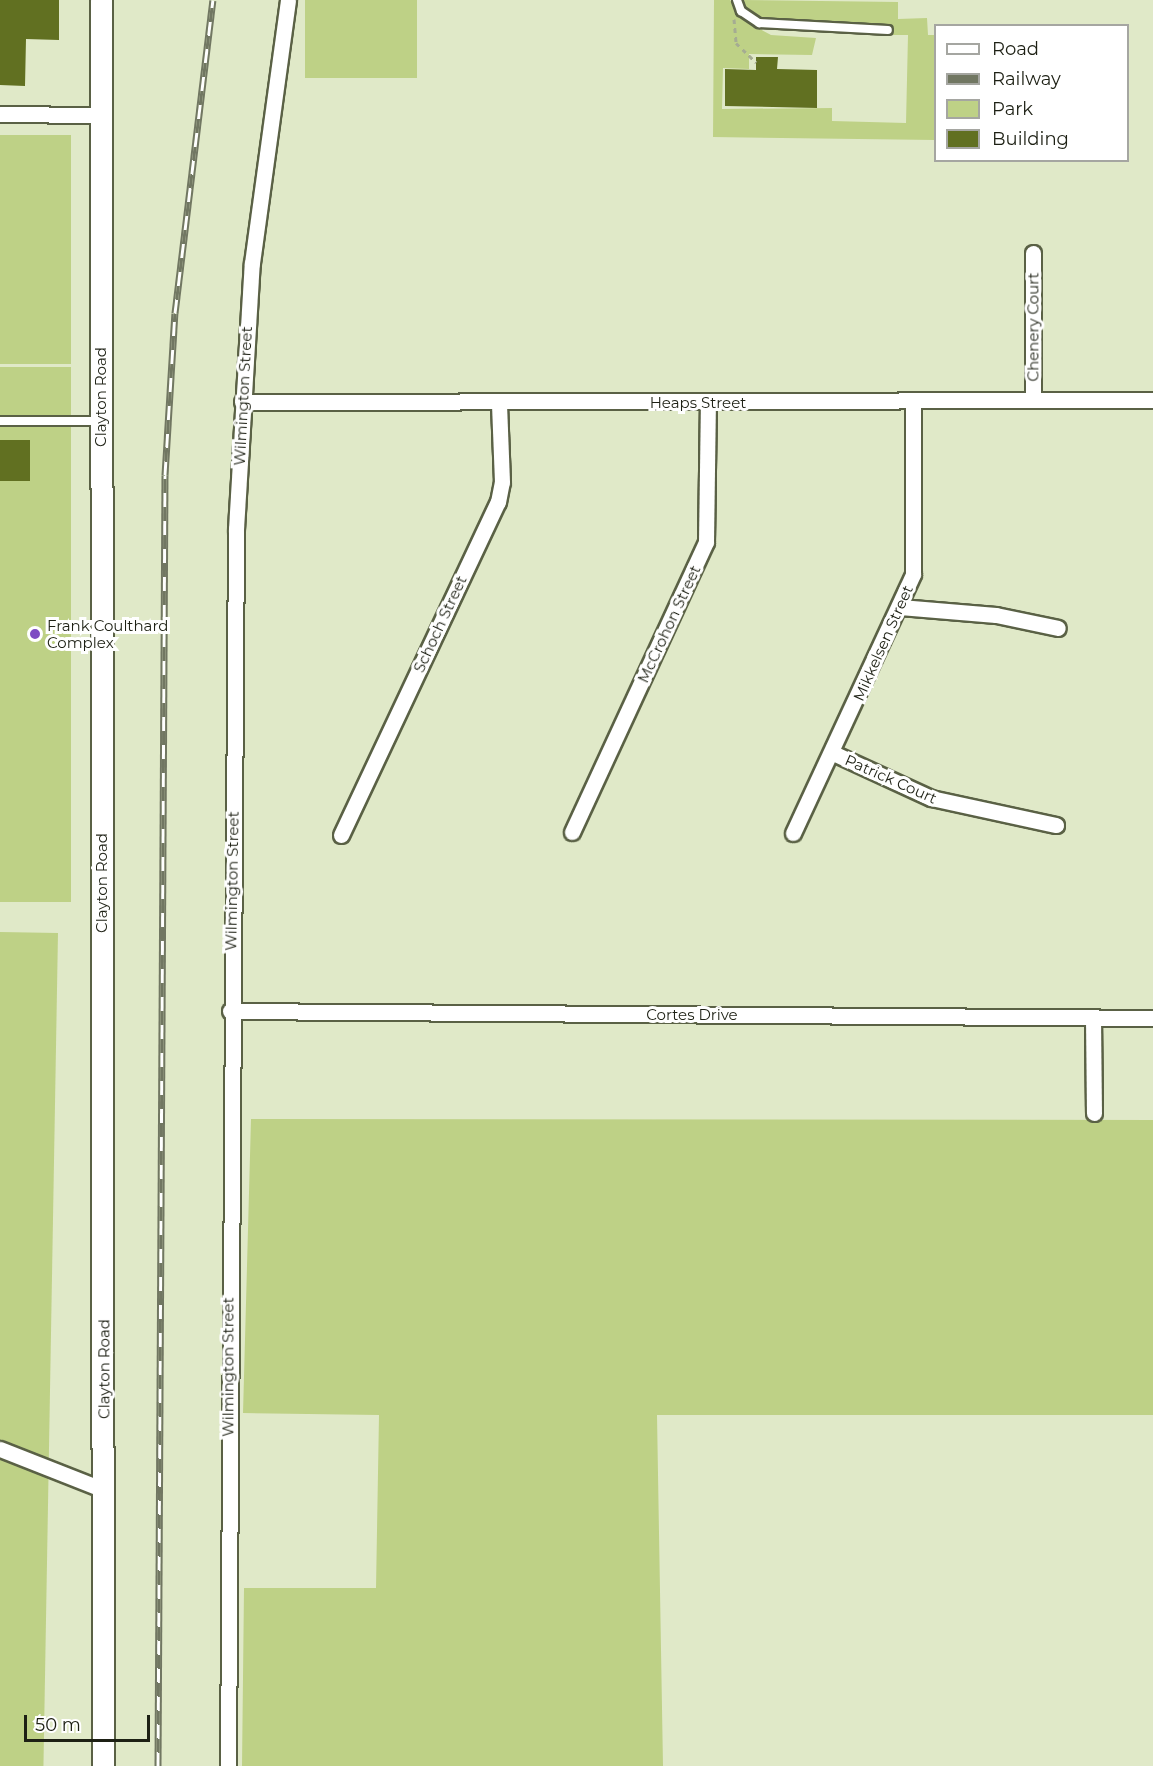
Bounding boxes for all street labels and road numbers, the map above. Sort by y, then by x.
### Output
street label: Chenery Court [1024,272,1042,382]
street label: Wilmington Street [230,326,256,466]
street label: Clayton Road [92,347,110,447]
street label: Heaps Street [650,394,746,412]
street label: McCrohon Street [634,562,704,686]
street label: Schoch Street [410,573,470,675]
street label: Mikkelsen Street [849,582,917,704]
street label: Patrick Court [842,751,940,807]
street label: Wilmington Street [222,811,242,951]
street label: Clayton Road [93,833,111,933]
street label: Cortes Drive [646,1006,738,1024]
street label: Wilmington Street [219,1297,237,1437]
street label: Clayton Road [95,1319,113,1419]

